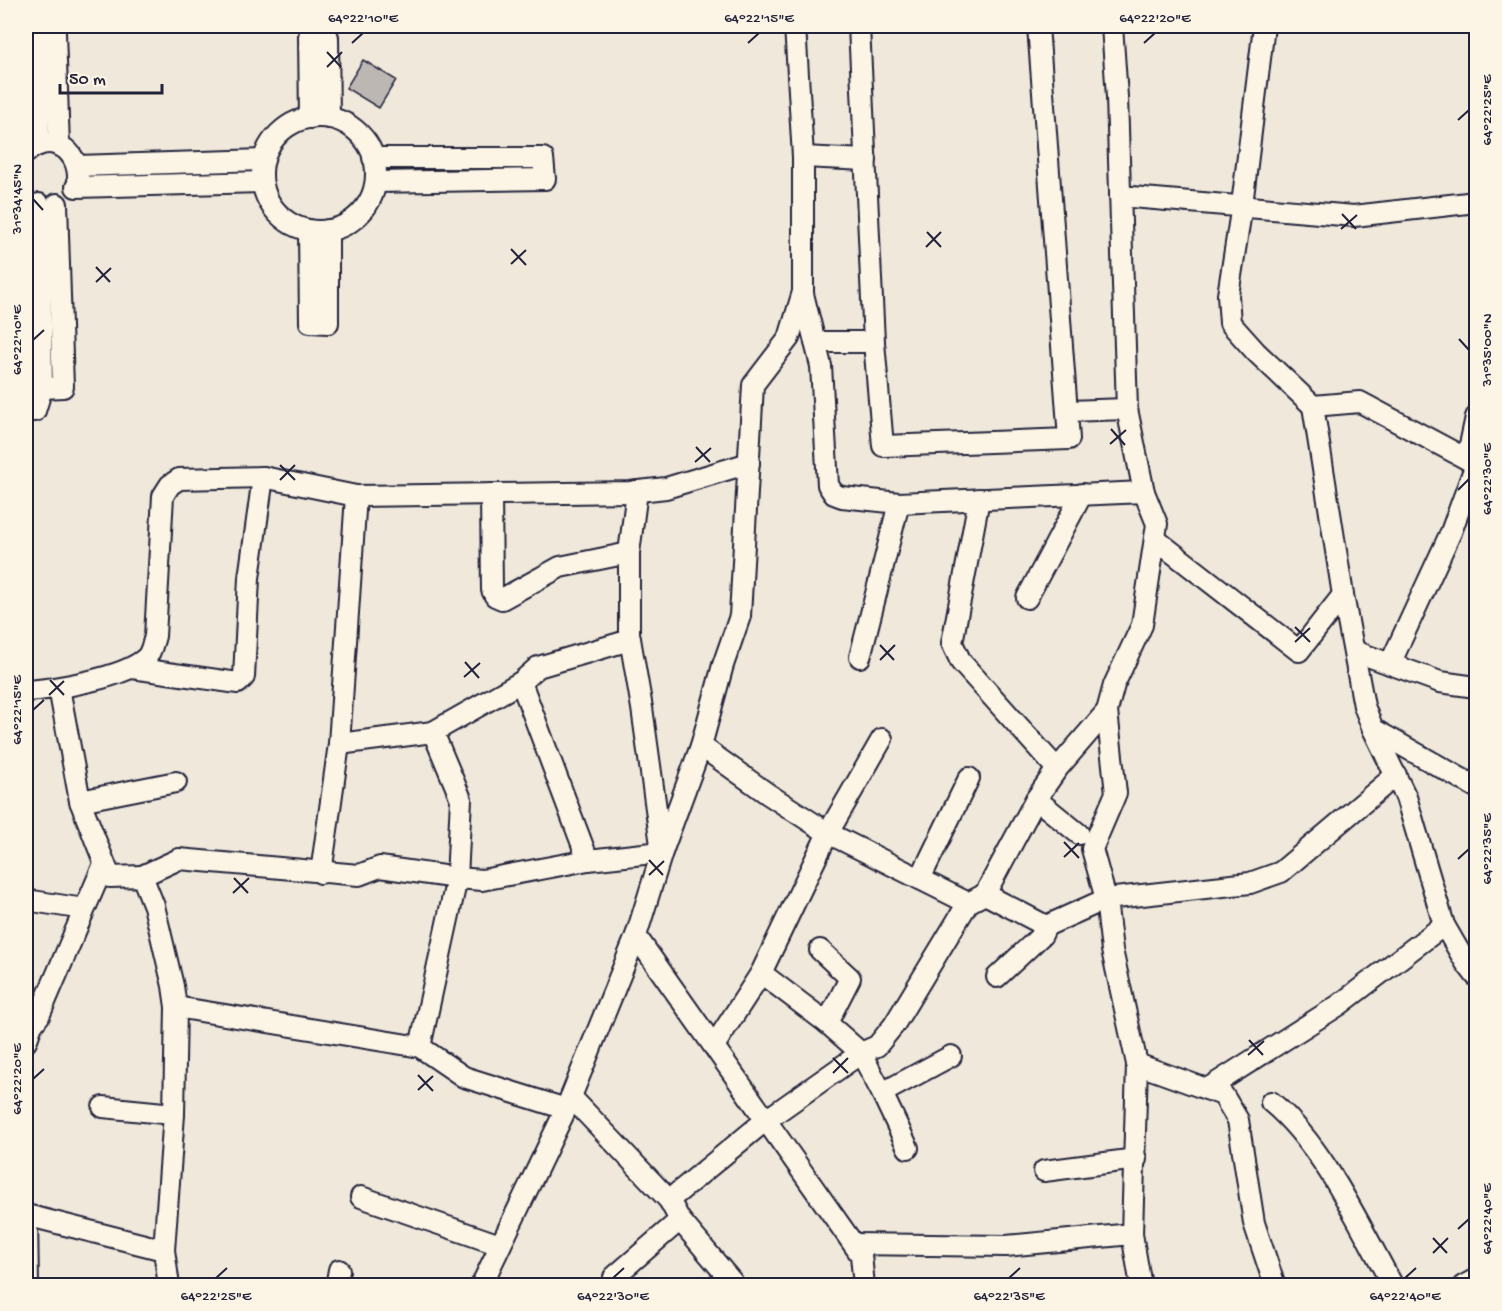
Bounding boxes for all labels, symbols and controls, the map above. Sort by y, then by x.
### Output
text: 64°22'10"E [328,10,399,28]
text: 64°22'15"E [724,10,794,28]
text: 64°22'20"E [1119,10,1191,28]
scale bar [60,57,162,95]
text: 50 m [69,70,106,91]
text: 64°22'25"E [1479,74,1497,145]
text: 31°34'45"N [9,164,27,235]
text: 64°22'10"E [9,304,27,375]
text: 31°35'00"N [1479,313,1497,388]
text: 64°22'30"E [1479,442,1497,515]
text: 64°22'15"E [9,675,27,745]
text: 64°22'35"E [1479,813,1497,885]
text: 64°22'20"E [9,1043,27,1115]
text: 64°22'40"E [1479,1183,1497,1255]
text: 64°22'25"E [181,1288,252,1306]
text: 64°22'30"E [577,1288,650,1306]
text: 64°22'35"E [973,1288,1045,1306]
text: 64°22'40"E [1369,1288,1441,1306]

